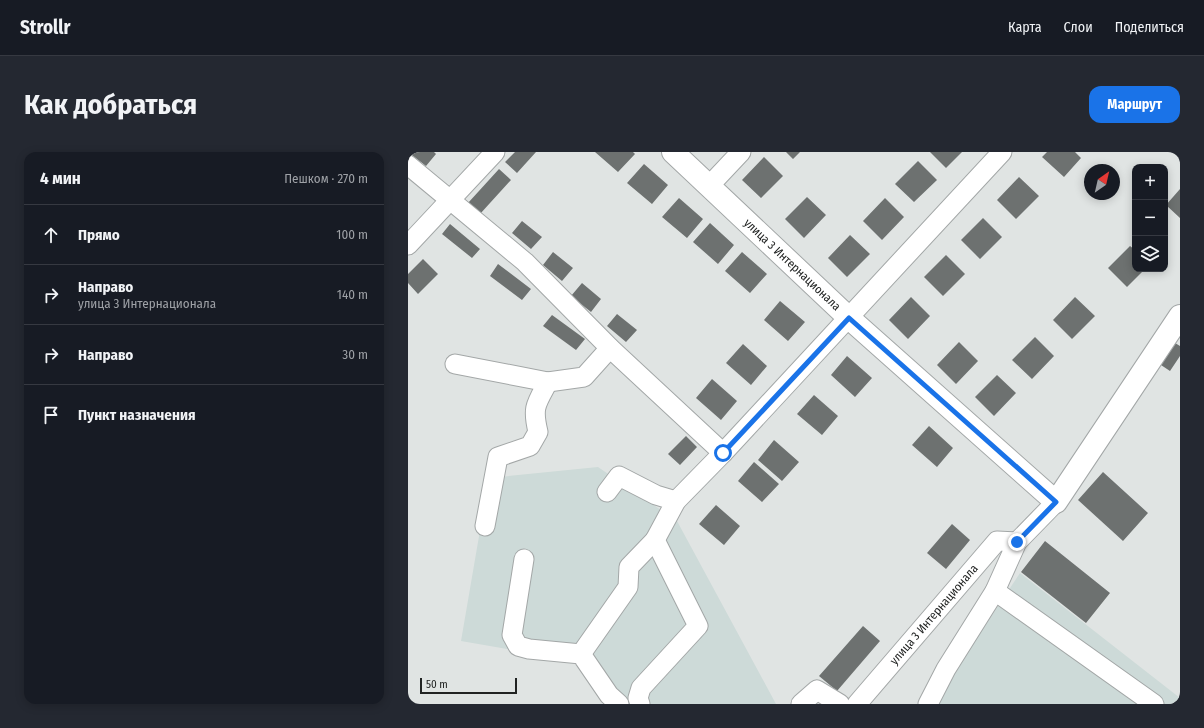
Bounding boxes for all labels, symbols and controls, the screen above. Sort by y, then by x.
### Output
text: Strollr [20,16,70,39]
text: Карта [1008,19,1042,36]
text: Слои [1064,19,1093,36]
text: Поделиться [1115,19,1184,36]
button: Маршрут [1089,86,1180,123]
text: Как добраться [24,88,197,121]
north arrow [1084,164,1120,200]
map controls [1132,164,1168,272]
button: + [1132,164,1168,200]
text: 4 мин [40,168,81,189]
text: Пешком · 270 m [284,171,368,186]
button: − [1132,200,1168,236]
street label: улица 3 Интернационала [741,216,844,313]
icon: ahead [40,224,62,246]
text: Прямо [78,226,120,244]
text: 100 m [336,227,368,242]
button: layers [1132,236,1168,272]
text: Направо [78,278,133,296]
icon: right [40,284,62,306]
text: 140 m [337,287,368,302]
text: улица 3 Интернационала [78,296,216,311]
icon: right [40,344,62,366]
text: Направо [78,346,133,364]
text: 30 m [342,347,368,362]
icon: arrive [40,404,62,426]
text: Пункт назначения [78,406,196,424]
route start [714,444,732,462]
route end [1008,533,1026,551]
street label: улица 3 Интернационала [887,561,981,667]
scale bar [420,676,517,695]
text: 50 m [426,678,448,691]

